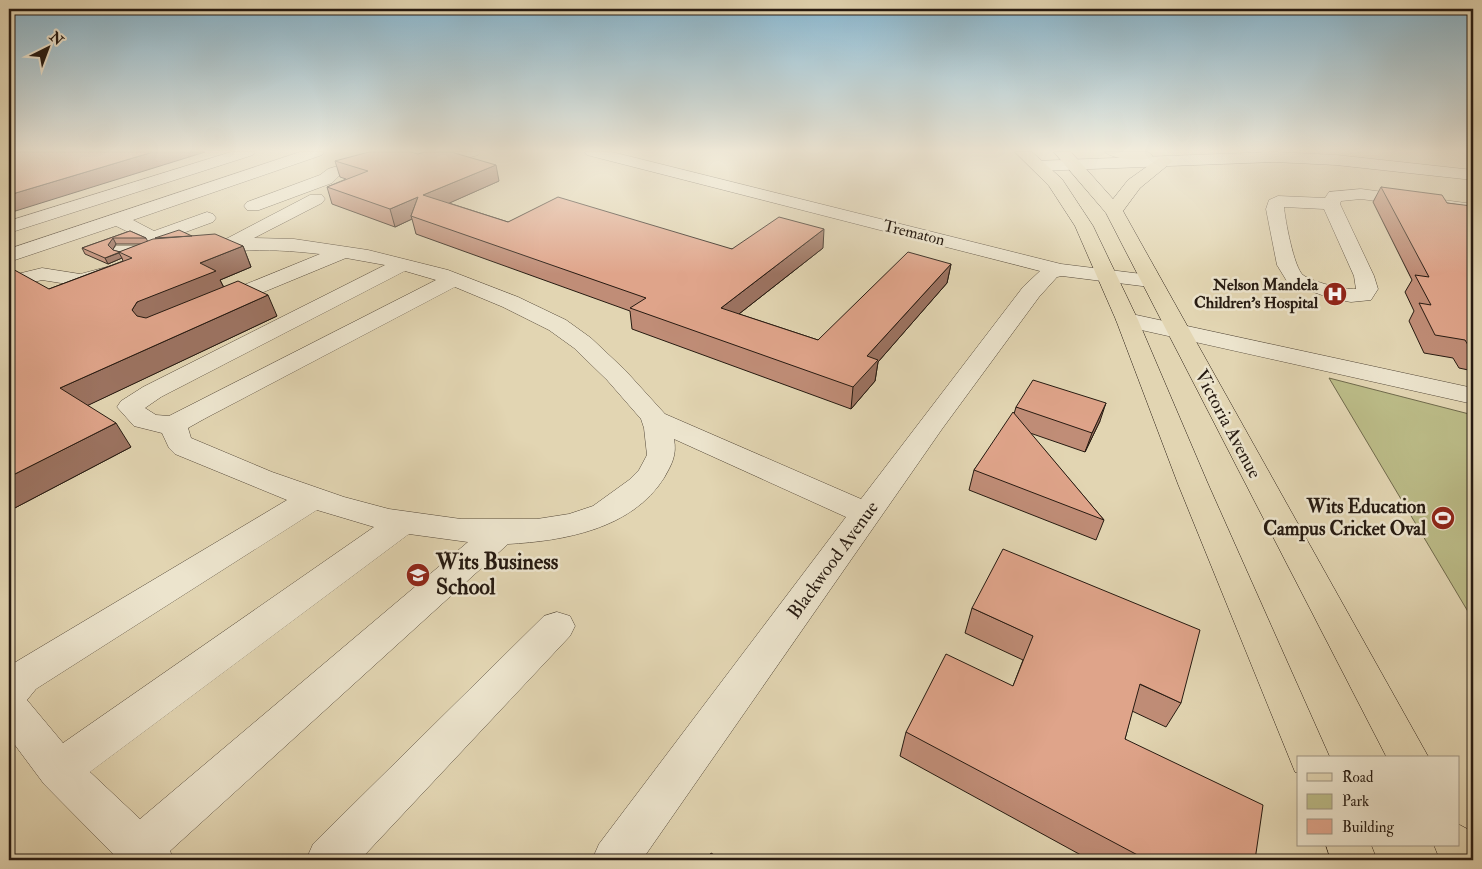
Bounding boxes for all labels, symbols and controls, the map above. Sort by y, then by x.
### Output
north arrow [22,22,72,72]
text: N [45,28,67,50]
street label: Trematon [881,216,947,250]
place label: Nelson Mandela Children's Hospital [1194,275,1319,314]
hospital icon: Nelson Mandela Children's Hospital [1322,281,1348,307]
street label: Victoria Avenue [1189,365,1267,483]
place label: Wits Education Campus Cricket Oval [1263,495,1426,542]
street label: Blackwood Avenue [782,496,884,624]
sports icon: Wits Education Campus Cricket Oval [1430,505,1456,531]
place label: Wits Business School [435,548,559,601]
school or university icon: Wits Business School [405,562,431,588]
legend [1297,756,1460,846]
text: Road [1342,768,1374,787]
text: Park [1342,792,1369,811]
text: Building [1342,818,1394,837]

